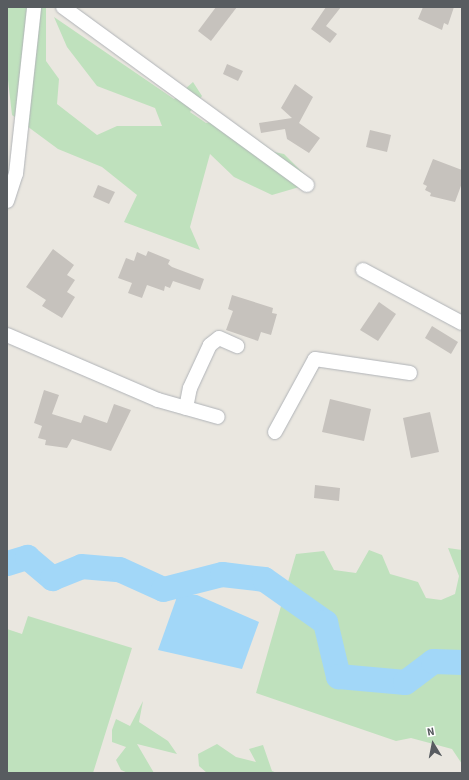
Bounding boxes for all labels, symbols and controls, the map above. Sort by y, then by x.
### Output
north arrow [413,724,453,764]
text: N [426,724,436,740]

